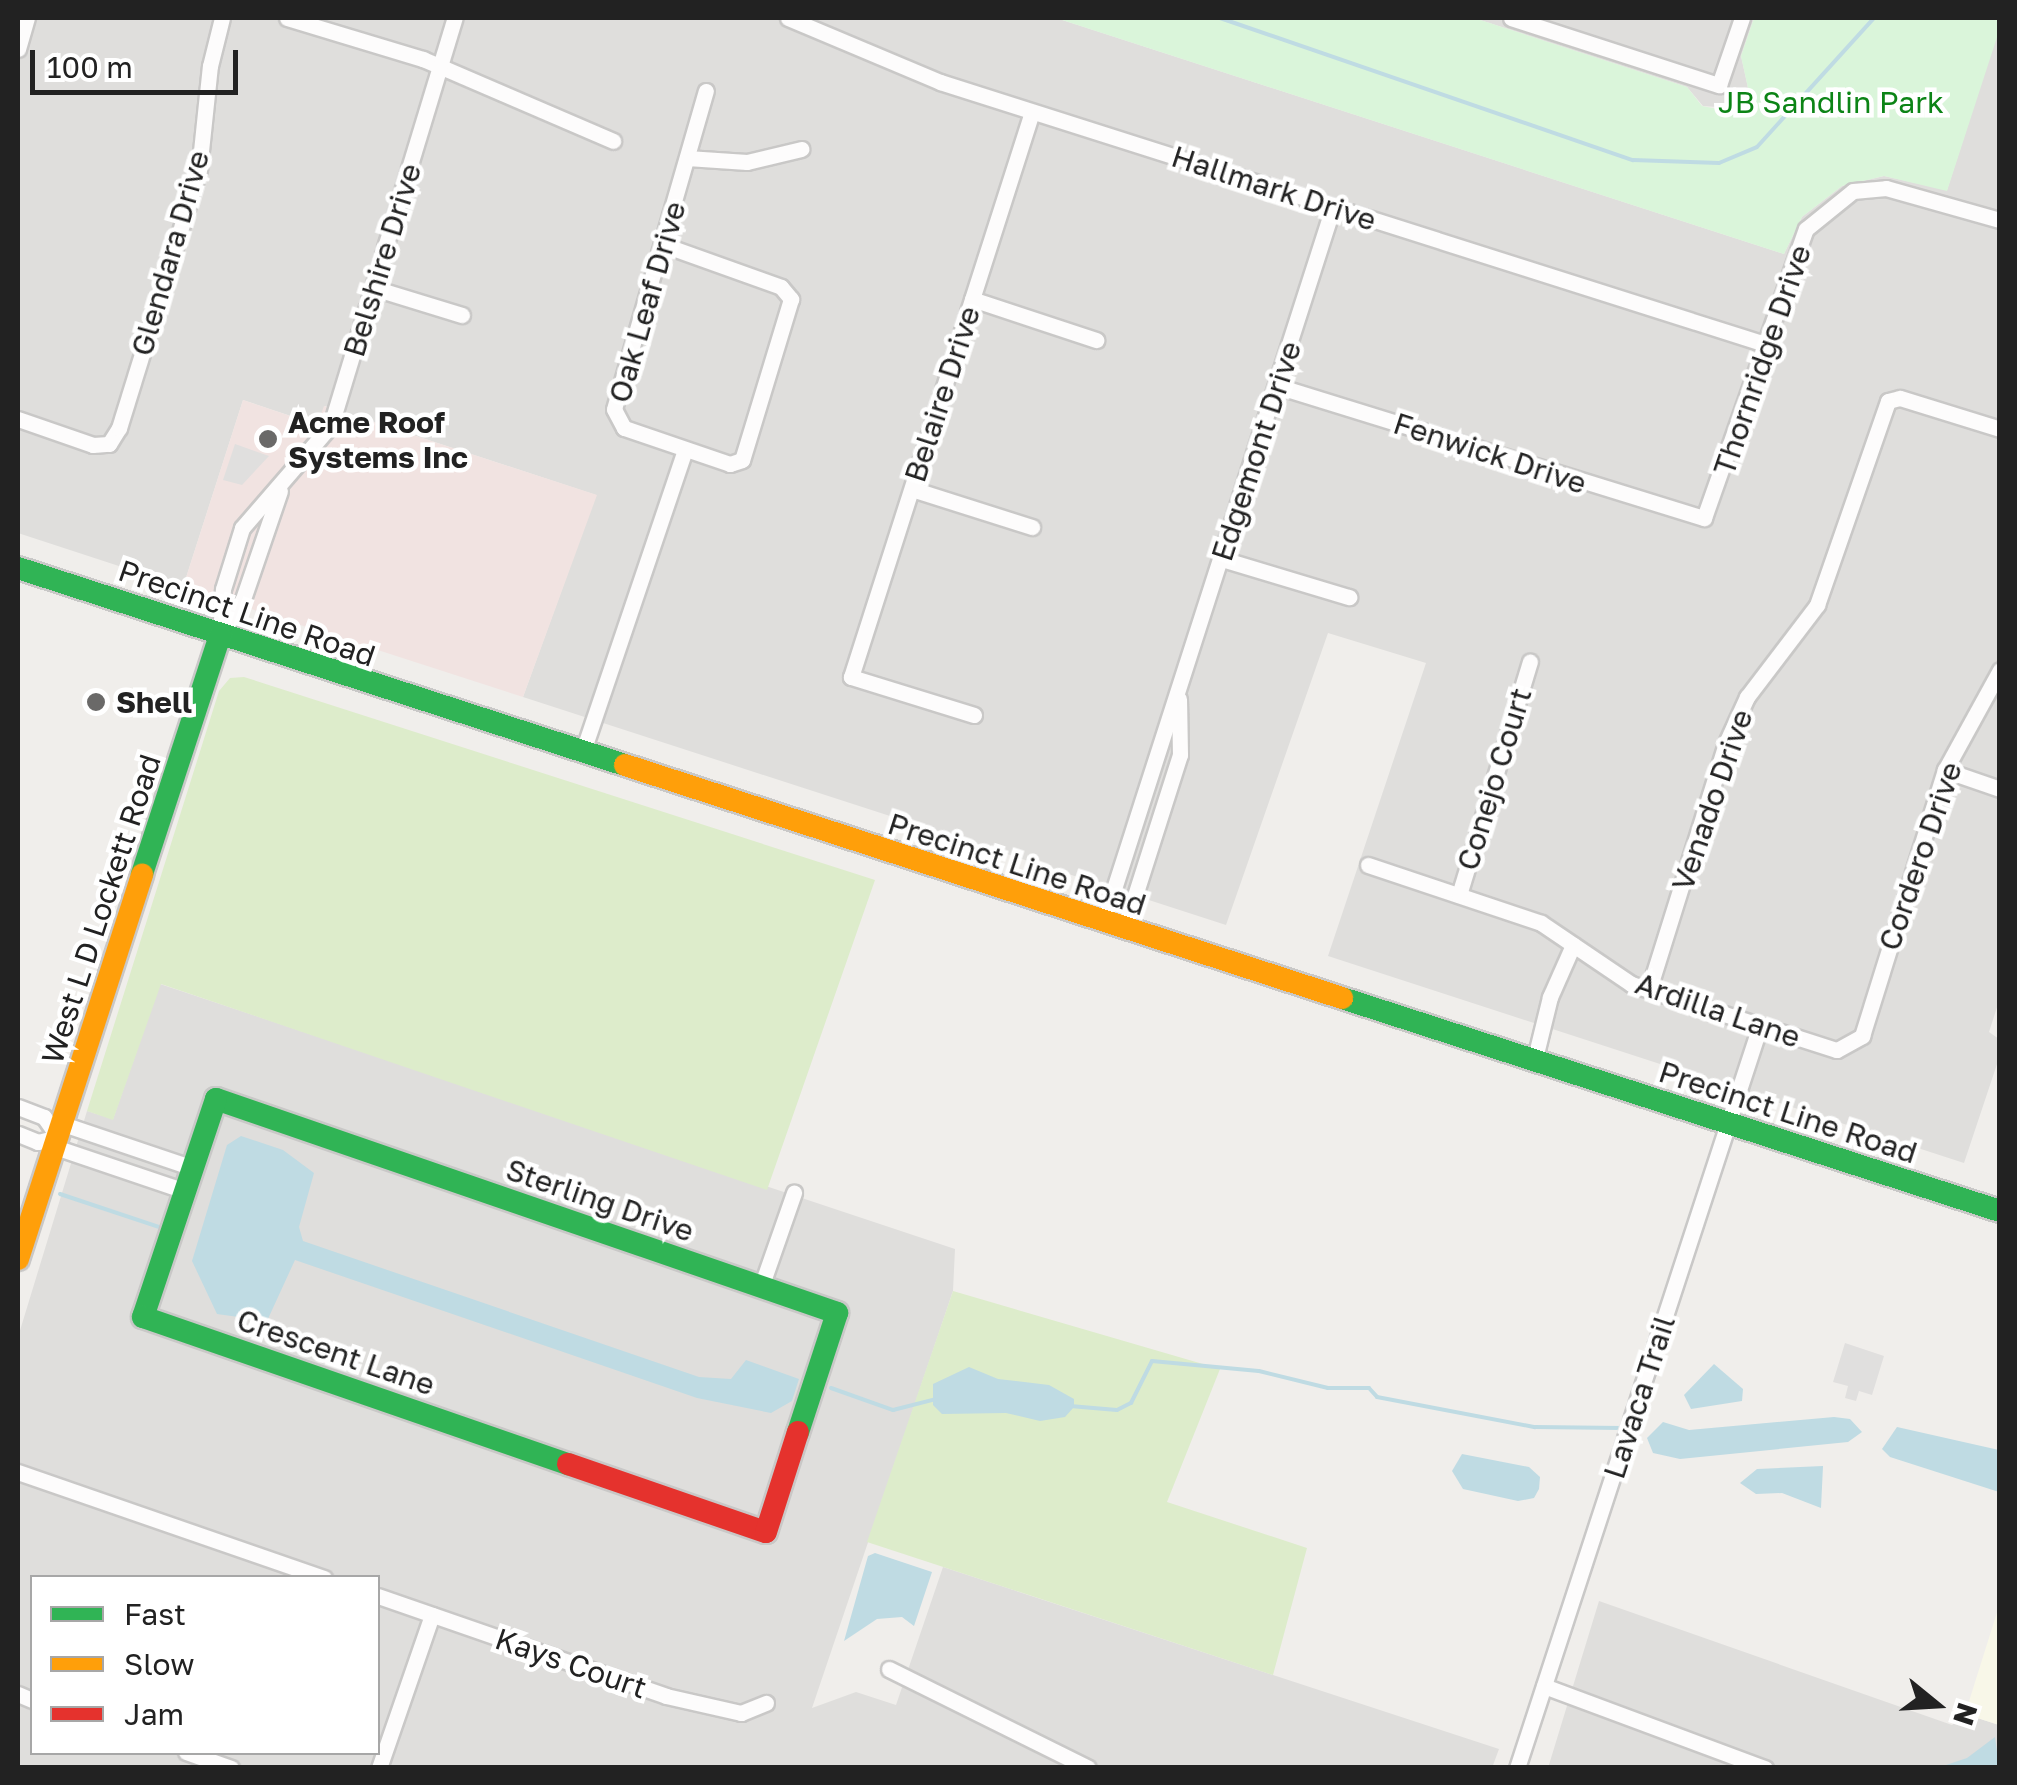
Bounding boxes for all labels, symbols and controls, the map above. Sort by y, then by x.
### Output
scale bar [35,30,242,92]
text: 100 m [47,49,133,85]
park label: JB Sandlin Park [1718,84,1944,120]
street label: Hallmark Drive [1167,138,1381,238]
street label: Glendara Drive [123,146,217,360]
street label: Belshire Drive [336,159,428,361]
street label: Oak Leaf Drive [601,197,693,407]
street label: Thornridge Drive [1706,240,1818,480]
street label: Belaire Drive [897,302,987,486]
street label: Edgemont Drive [1204,337,1308,565]
place label: Acme Roof Systems Inc [288,404,468,474]
street label: Fenwick Drive [1389,405,1591,501]
marker: Acme Roof Systems Inc [257,428,279,450]
street label: Precinct Line Road [114,552,380,674]
place label: Shell [116,684,192,720]
street label: Conejo Court [1449,684,1539,874]
marker: Shell [85,691,107,713]
street label: Venado Drive [1664,705,1760,895]
street label: West L D Lockett Road [34,750,168,1068]
street label: Cordero Drive [1871,757,1969,955]
street label: Precinct Line Road [883,805,1151,923]
street label: Ardilla Lane [1631,965,1805,1055]
street label: Precinct Line Road [1654,1053,1922,1171]
street label: Sterling Drive [501,1151,699,1249]
street label: Crescent Lane [232,1301,440,1403]
street label: Lavaca Trail [1596,1311,1682,1483]
legend [30,1575,380,1755]
text: Fast [124,1596,186,1632]
street label: Kays Court [491,1620,651,1706]
text: Slow [124,1646,195,1682]
north arrow [1887,1655,1987,1755]
text: Jam [124,1696,184,1732]
text: N [1947,1699,1985,1730]

